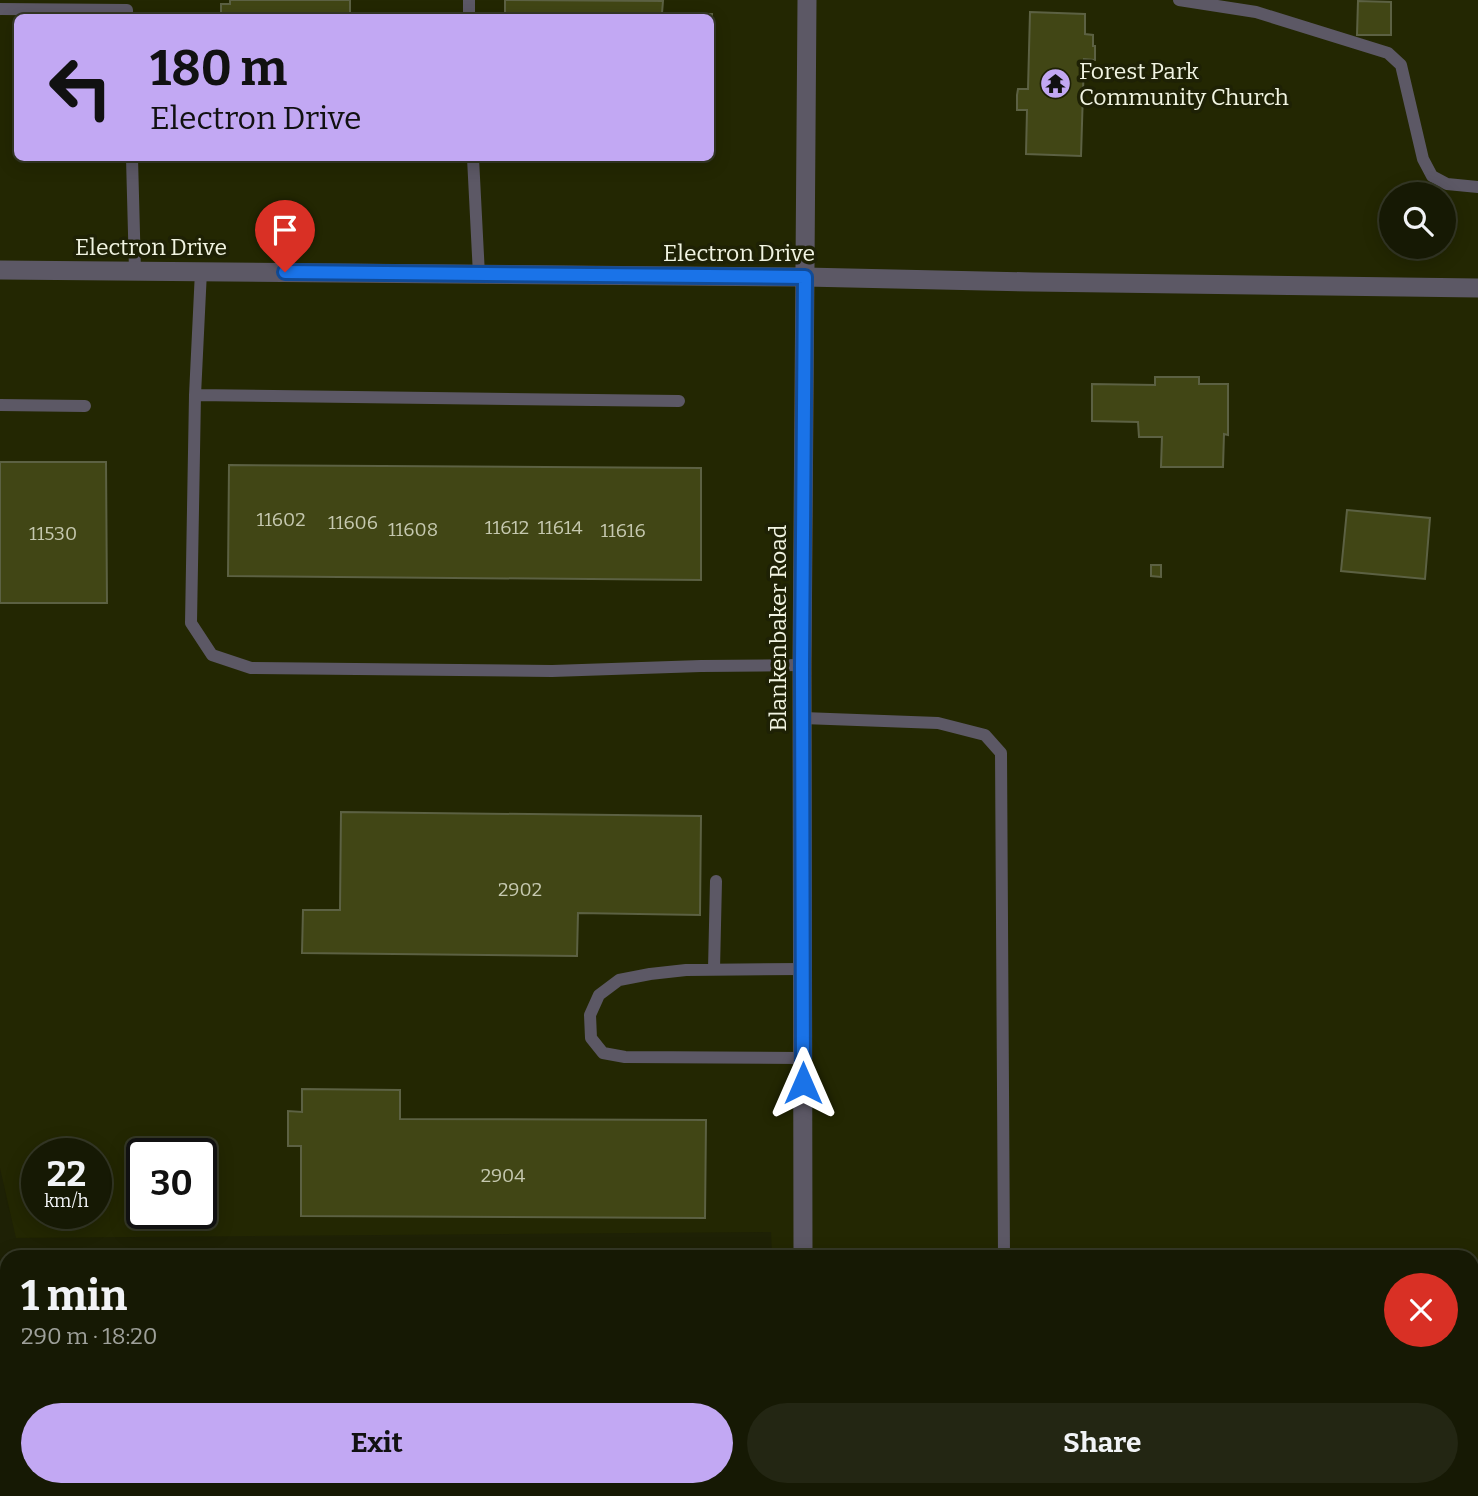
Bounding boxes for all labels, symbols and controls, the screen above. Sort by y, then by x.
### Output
text: 180 m [150,39,287,98]
icon: left [35,42,126,133]
place label: Forest Park Community Church [1079,57,1289,111]
temple icon: Forest Park Community Church [1039,67,1073,101]
text: Electron Drive [150,99,362,137]
map controls [1379,182,1456,259]
button: search [1379,182,1456,259]
pin [255,200,315,272]
icon: arrive [266,211,304,249]
street label: Electron Drive [75,233,227,261]
street label: Electron Drive [663,239,815,267]
house number: 11602 [256,508,306,531]
house number: 11606 [328,511,378,534]
house number: 11612 [485,516,529,539]
house number: 11614 [537,516,583,539]
house number: 11608 [388,518,438,541]
house number: 11616 [600,519,646,542]
house number: 11530 [29,522,77,545]
street label: Blankenbaker Road [764,524,792,731]
house number: 2902 [498,878,542,901]
position arrow [766,1046,840,1120]
speed limit sign: 30 [126,1138,217,1229]
text: 22 [47,1153,86,1195]
house number: 2904 [481,1164,525,1187]
text: km/h [44,1190,89,1212]
text: 1 min [21,1271,127,1321]
button: close [1384,1273,1458,1347]
text: 290 m · 18:20 [21,1322,158,1350]
button: Exit [21,1403,733,1483]
button: Share [747,1403,1458,1483]

